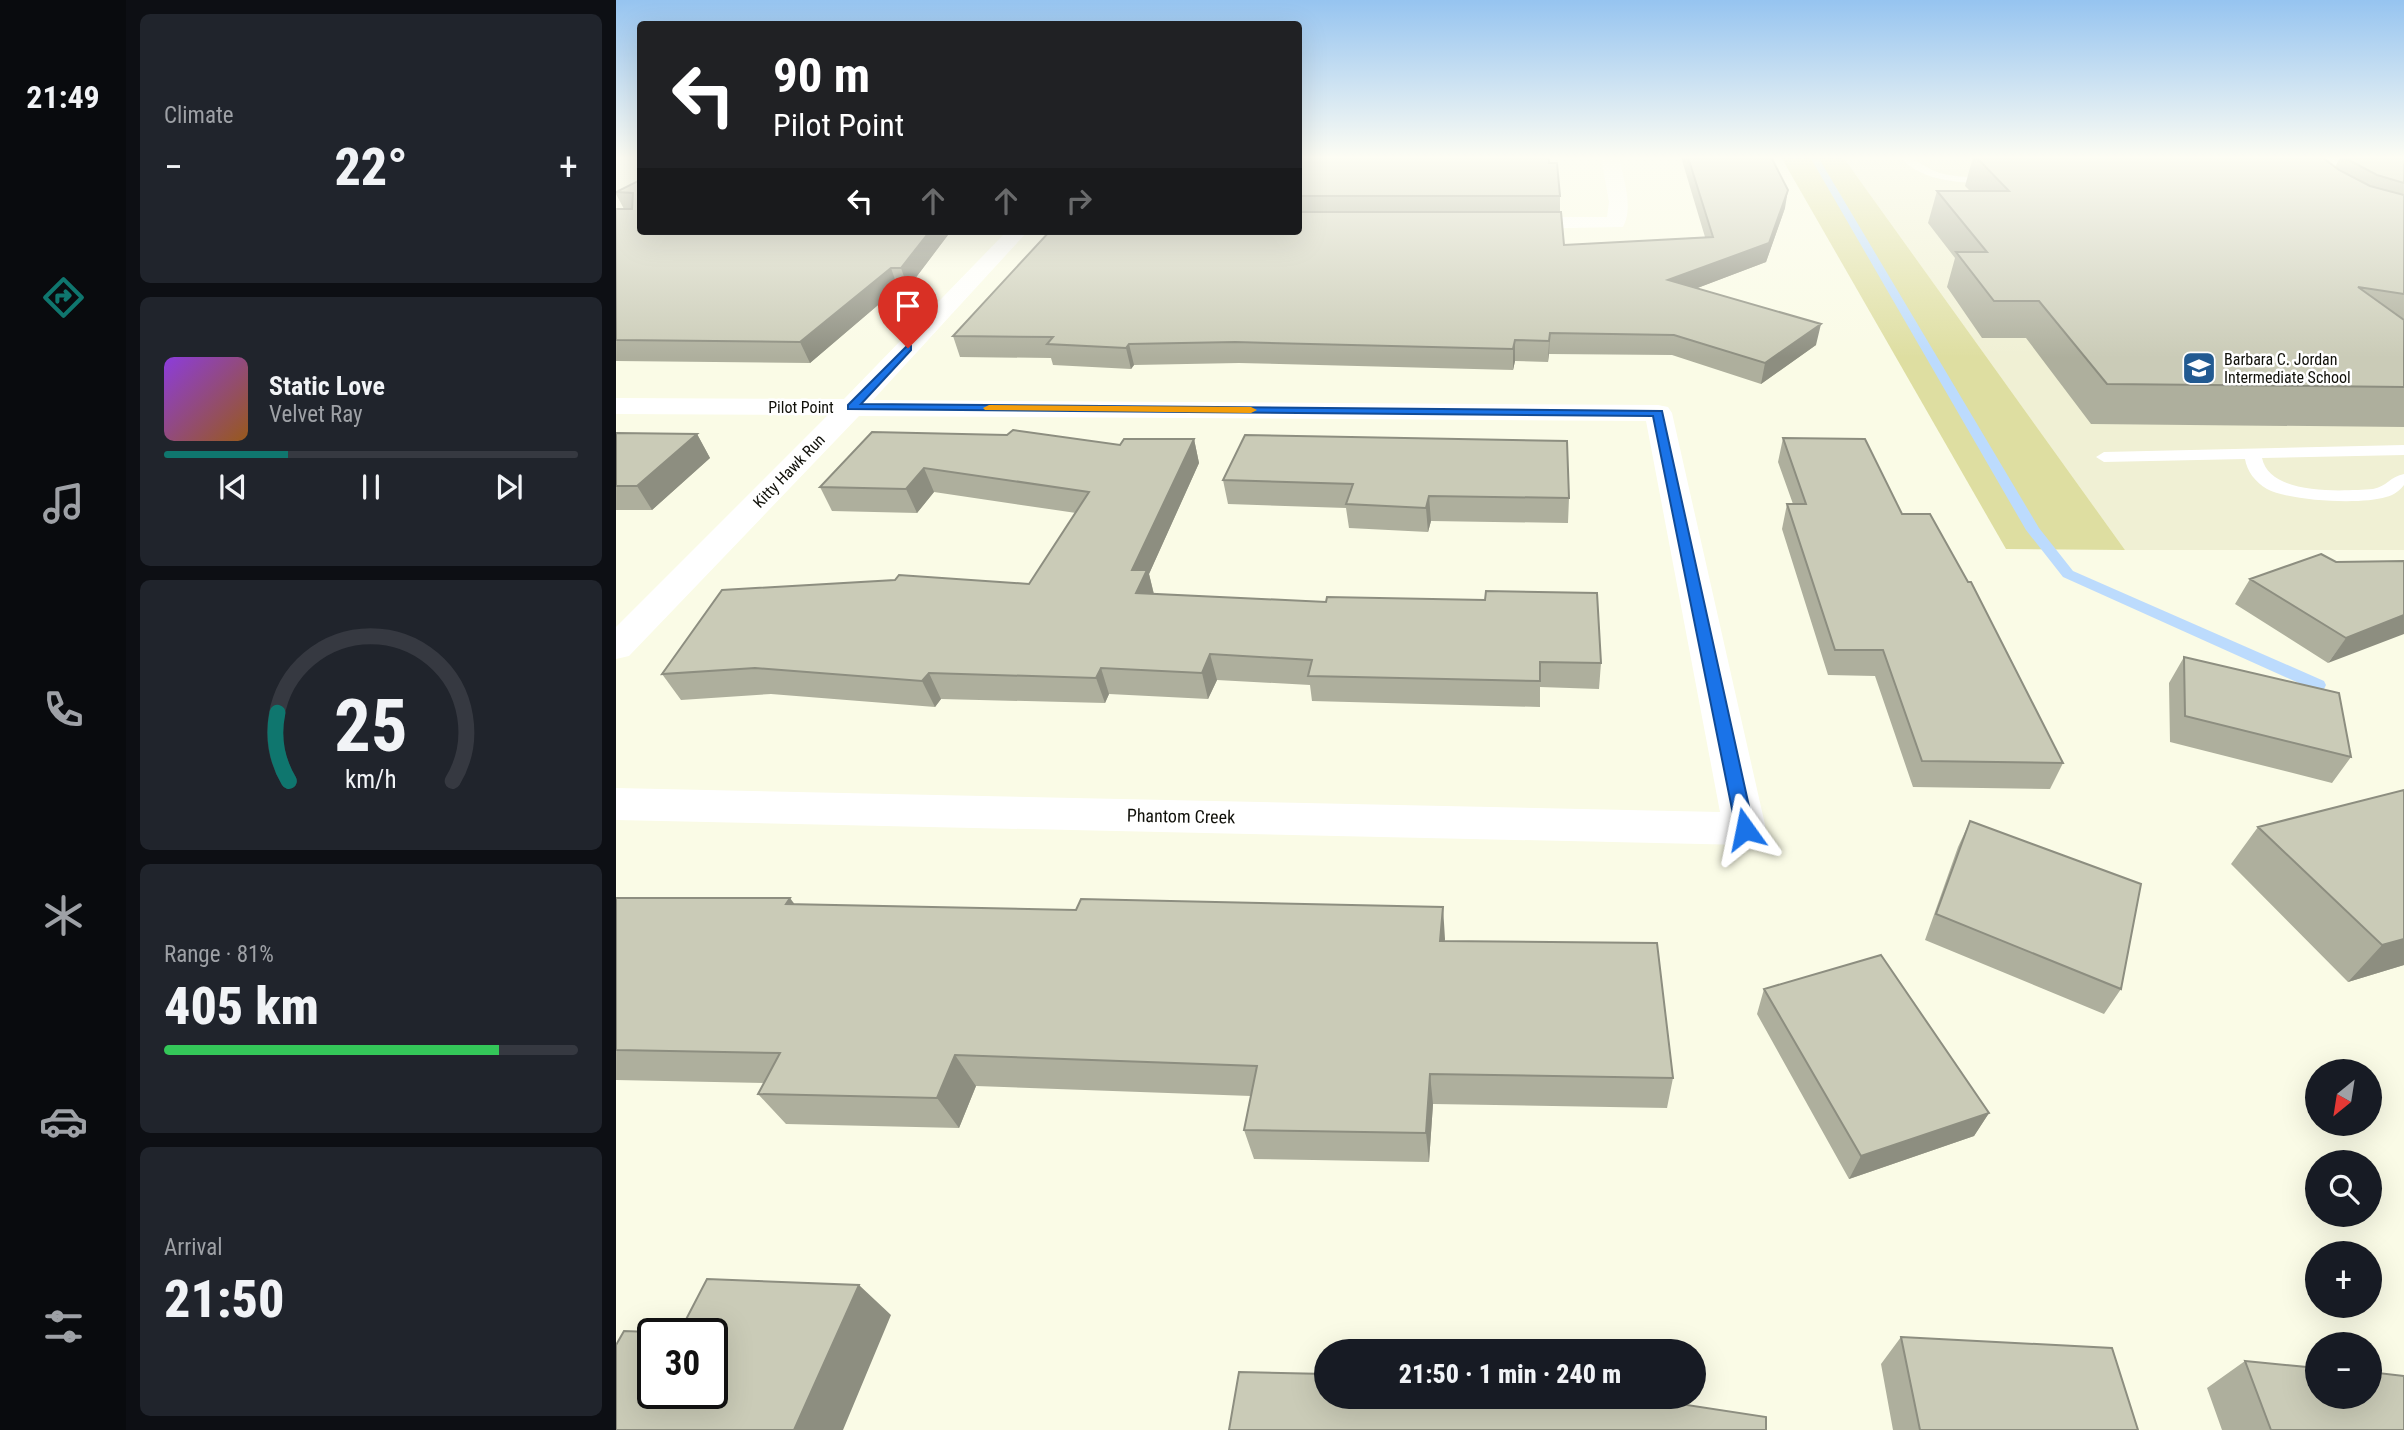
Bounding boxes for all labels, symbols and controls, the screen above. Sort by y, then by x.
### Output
text: 90 m [773,47,870,104]
icon: left [658,49,749,140]
text: 21:49 [26,78,100,116]
text: Climate [164,102,234,129]
text: Pilot Point [773,106,904,144]
text: 22° [334,137,408,198]
text: − [164,145,183,189]
text: + [559,145,578,189]
icon: left [841,182,879,220]
icon: ahead [914,182,952,220]
icon: ahead [987,182,1025,220]
icon: right [1060,182,1098,220]
icon: directions [39,273,88,322]
pin [878,276,938,348]
icon: arrive [889,287,927,325]
school or university icon: Barbara C. Jordan Intermediate School [2180,349,2218,387]
place label: Barbara C. Jordan Intermediate School [2224,350,2351,387]
text: Static Love [269,371,385,401]
street label: Pilot Point [768,398,834,417]
text: Velvet Ray [269,401,363,428]
street label: Kitty Hawk Run [749,430,829,512]
icon: previous [214,468,252,506]
icon: pause [352,468,390,506]
icon: next [490,468,528,506]
icon: music [39,479,88,528]
text: 25 [334,683,408,769]
icon: phone [39,685,88,734]
text: km/h [345,765,397,794]
position arrow [1708,792,1782,866]
street label: Phantom Creek [1127,805,1235,827]
icon: climate [39,891,88,940]
text: Range · 81% [164,941,274,968]
text: 405 km [164,976,319,1037]
north arrow [2305,1059,2382,1136]
map controls [2305,1059,2382,1409]
icon: car [39,1097,88,1146]
button: search [2305,1150,2382,1227]
text: Arrival [164,1234,223,1261]
button: + [2305,1241,2382,1318]
text: 21:50 [164,1269,284,1330]
icon: filters [39,1302,88,1351]
speed limit sign: 30 [637,1318,728,1409]
button: − [2305,1332,2382,1409]
text: 21:50 · 1 min · 240 m [1399,1359,1621,1389]

